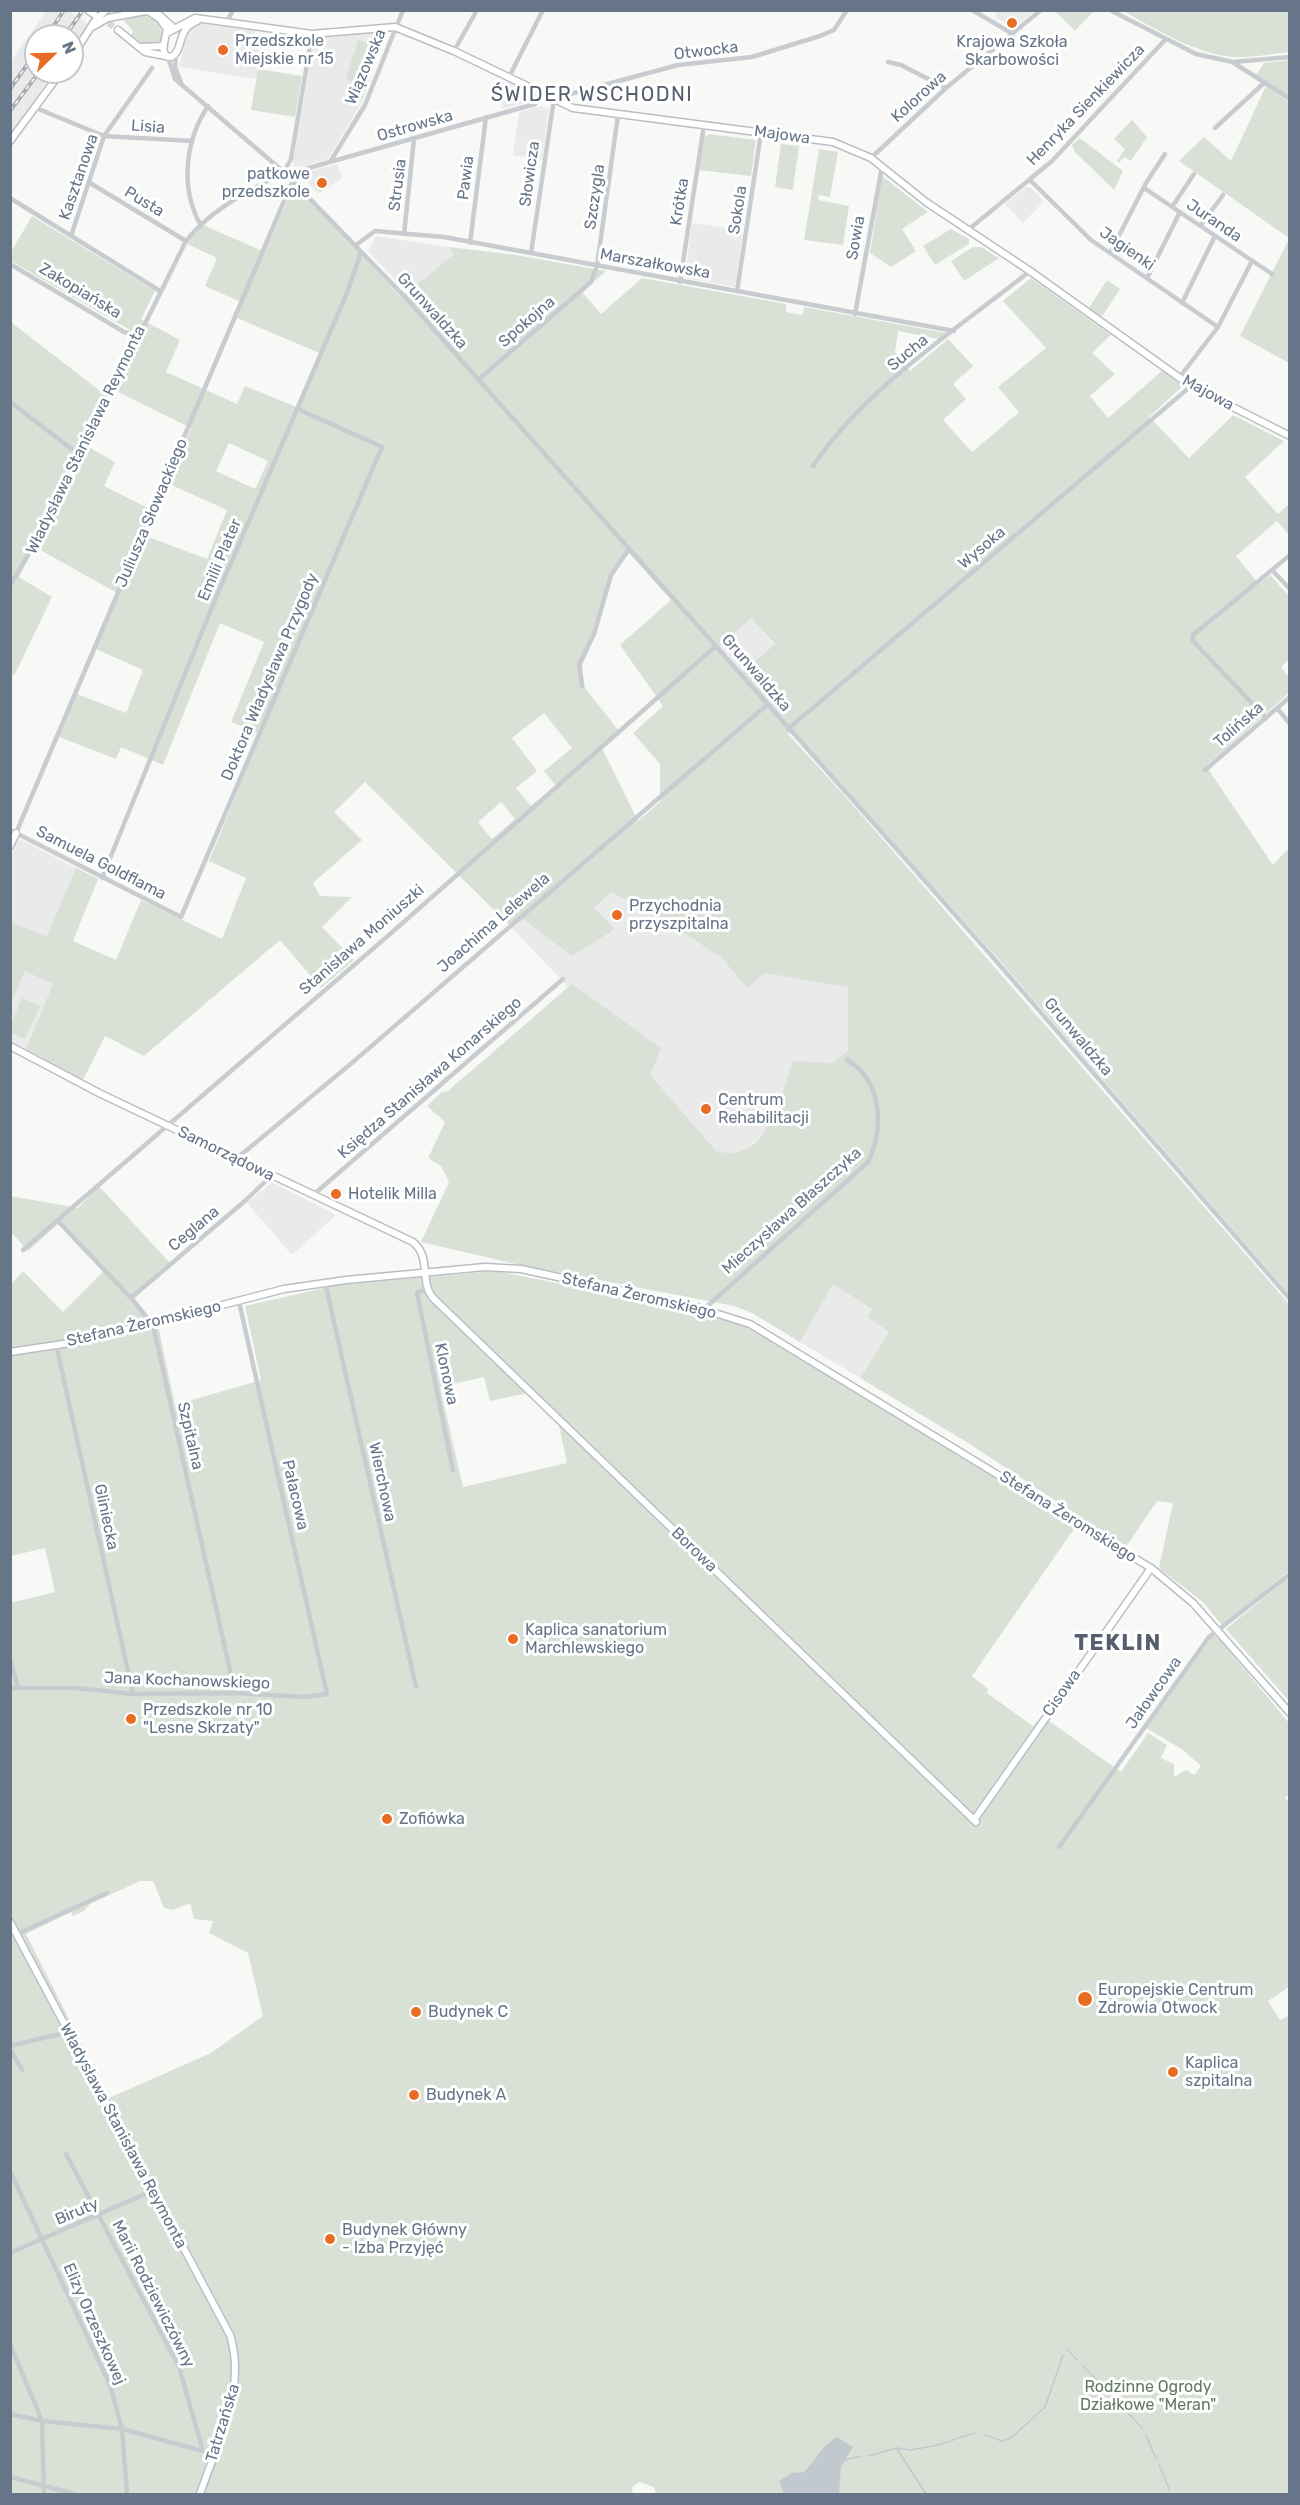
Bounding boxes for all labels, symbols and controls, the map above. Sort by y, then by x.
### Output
marker: Krajowa Szkoła Skarbowości [1005,16,1019,30]
north arrow [24,24,84,84]
street label: Wiązowska [341,26,391,108]
place label: Przedszkole Miejskie nr 15 [235,31,334,69]
place label: Krajowa Szkoła Skarbowości [956,32,1068,70]
street label: Otwocka [673,38,739,64]
text: N [58,39,80,57]
street label: Henryka Sienkiewicza [1023,40,1149,170]
marker: Przedszkole Miejskie nr 15 [216,43,230,57]
street label: Kolorowa [887,67,951,127]
district label: ŚWIDER WSCHODNI [491,83,693,107]
street label: Ostrowska [375,106,455,146]
street label: Lisia [130,116,166,138]
street label: Majowa [753,122,811,148]
street label: Kasztanowa [55,131,103,223]
street label: Słowicza [516,140,544,208]
street label: Pawia [454,155,478,201]
street label: Strusia [385,158,411,212]
street label: Szczygla [581,163,609,231]
place label: patkowe przedszkole [222,164,310,202]
marker: patkowe przedszkole [315,176,329,190]
street label: Krótka [667,177,693,227]
street label: Pusta [121,183,167,221]
street label: Sokola [725,184,751,236]
street label: Juranda [1183,196,1245,246]
street label: Sowia [843,214,869,262]
street label: Jagienki [1096,223,1158,275]
street label: Marszałkowska [598,245,712,283]
street label: Zakopiańska [35,259,125,323]
street label: Grunwaldzka [393,269,471,353]
street label: Spokojna [495,292,559,352]
street label: Władysława Stanisława Reymonta [22,322,150,558]
street label: Sucha [884,331,932,375]
street label: Majowa [1179,371,1237,415]
street label: Juliusza Słowackiego [112,436,192,590]
street label: Emilii Plater [194,516,246,604]
street label: Wysoka [955,523,1009,573]
street label: Doktora Władysława Przygody [217,570,323,784]
street label: Grunwaldzka [717,630,795,716]
street label: Tolińska [1210,698,1268,752]
street label: Samuela Goldflama [33,822,169,904]
street label: Joachima Lelewela [434,869,554,977]
street label: Stanisława Moniuszki [296,881,428,999]
place label: Przychodnia przyszpitalna [629,896,729,934]
marker: Przychodnia przyszpitalna [610,908,624,922]
street label: Księdza Stanisława Konarskiego [334,993,526,1163]
street label: Grunwaldzka [1040,994,1116,1080]
place label: Centrum Rehabilitacji [718,1090,809,1128]
marker: Centrum Rehabilitacji [699,1102,713,1116]
street label: Samorządowa [175,1122,277,1186]
street label: Mieczysława Błaszczyka [718,1143,866,1279]
place label: Hotelik Milla [348,1184,437,1204]
marker: Hotelik Milla [329,1187,343,1201]
street label: Ceglana [165,1202,223,1256]
street label: Stefana Żeromskiego [560,1269,718,1323]
street label: Stefana Żeromskiego [65,1297,223,1351]
street label: Klonowa [430,1341,462,1407]
street label: Szpitalna [173,1400,207,1472]
street label: Wierchowa [364,1441,400,1523]
street label: Pałacowa [278,1458,312,1532]
street label: Stefana Żeromskiego [996,1467,1140,1567]
street label: Gliniecka [90,1482,122,1552]
street label: Borowa [667,1524,721,1576]
place label: Kaplica sanatorium Marchlewskiego [525,1620,667,1658]
district label: TEKLIN [1074,1631,1162,1657]
marker: Kaplica sanatorium Marchlewskiego [506,1632,520,1646]
street label: Jałowcowa [1122,1653,1186,1733]
street label: Cisowa [1039,1666,1085,1720]
street label: Jana Kochanowskiego [104,1669,270,1693]
place label: Przedszkole nr 10 "Lesne Skrzaty" [143,1700,273,1738]
marker: Przedszkole nr 10 "Lesne Skrzaty" [124,1712,138,1726]
place label: Zofiówka [399,1809,465,1829]
marker: Zofiówka [380,1812,394,1826]
place label: Europejskie Centrum Zdrowia Otwock [1098,1980,1253,2018]
marker: Europejskie Centrum Zdrowia Otwock [1076,1990,1094,2008]
place label: Budynek C [428,2002,508,2022]
marker: Budynek C [409,2005,423,2019]
street label: Władysława Stanisława Reymonta [55,2020,191,2252]
place label: Kaplica szpitalna [1185,2053,1252,2091]
marker: Kaplica szpitalna [1166,2065,1180,2079]
place label: Budynek A [426,2085,506,2105]
marker: Budynek A [407,2088,421,2102]
street label: Biruty [52,2194,102,2230]
street label: Marii Rodziewiczówny [108,2217,198,2371]
place label: Budynek Główny - Izba Przyjęć [342,2220,467,2258]
marker: Budynek Główny - Izba Przyjęć [323,2232,337,2246]
street label: Elizy Orzeszkowej [59,2260,129,2388]
park label: Rodzinne Ogrody Działkowe "Meran" [1080,2377,1216,2415]
street label: Tatrzańska [202,2382,244,2464]

